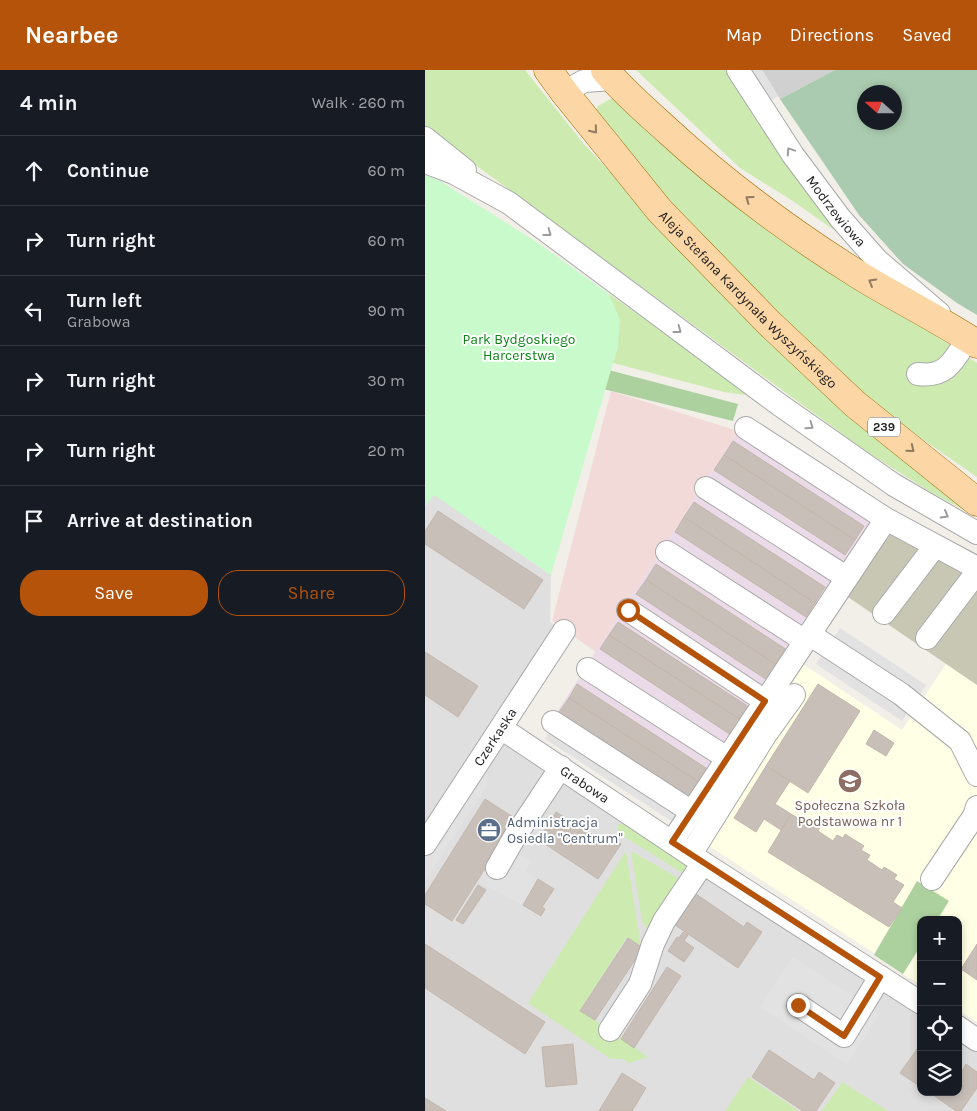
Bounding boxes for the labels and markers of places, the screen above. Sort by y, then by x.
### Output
school or university icon: Społeczna Szkoła Podstawowa nr 1 [837,768,863,794]
place label: Społeczna Szkoła Podstawowa nr 1 [794,797,906,830]
place label: Administracja Osiedla "Centrum" [507,814,623,847]
office icon: Administracja Osiedla "Centrum" [476,817,502,843]

